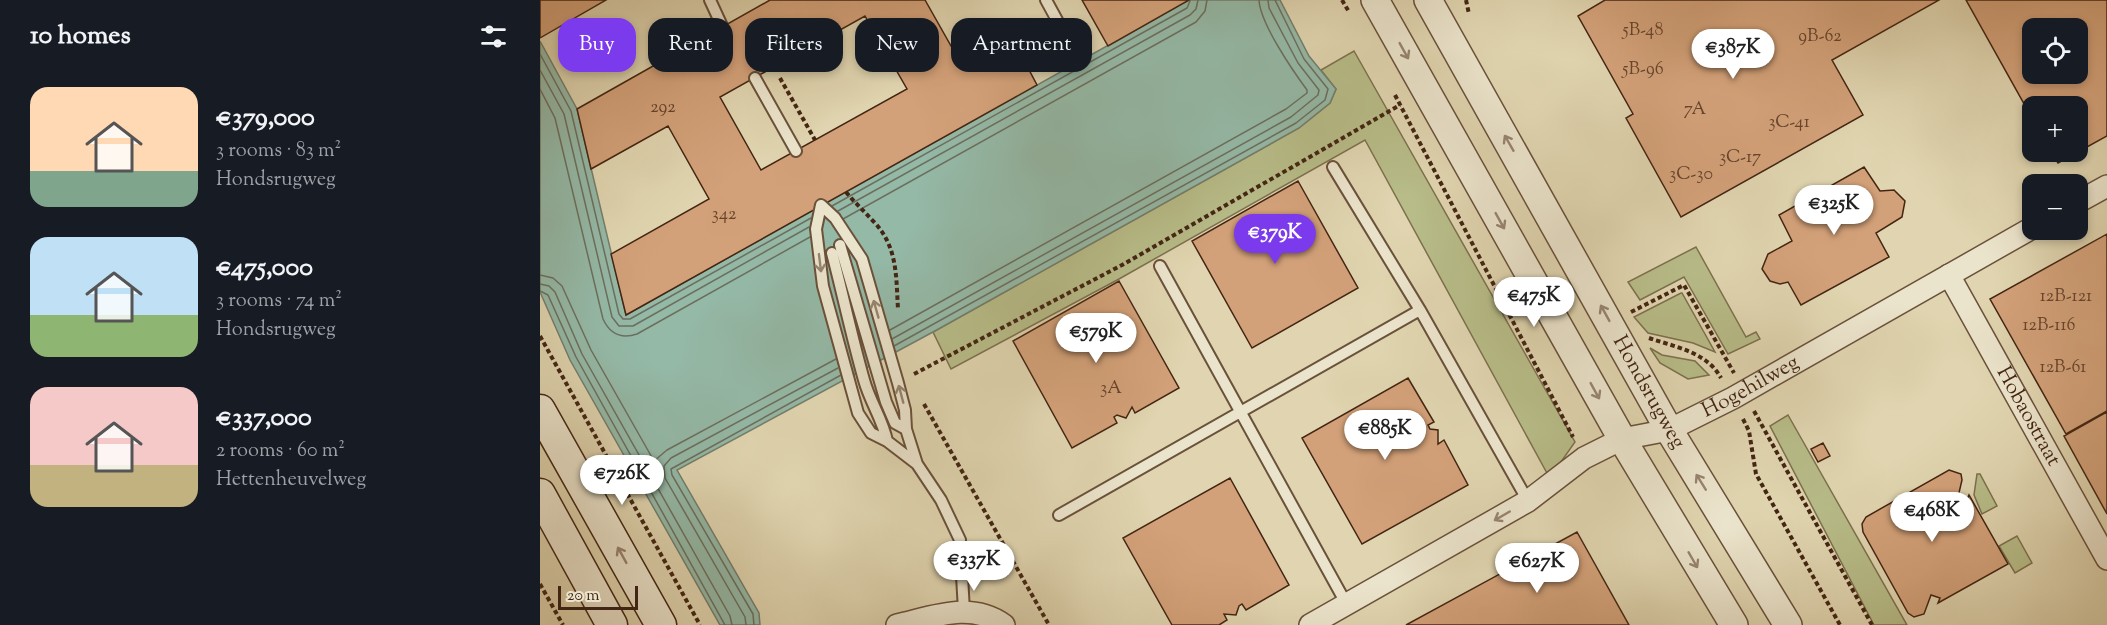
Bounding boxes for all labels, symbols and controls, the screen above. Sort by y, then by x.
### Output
text: 10 homes [30,18,131,55]
chip: Buy [558,18,636,72]
chip: Rent [648,18,733,72]
chip: Filters [745,18,843,72]
chip: New [855,18,939,72]
chip: Apartment [951,18,1092,72]
house number: 5B-48 [1622,18,1663,44]
map controls [2022,18,2088,240]
button: locate [2022,18,2088,84]
icon: filters [477,20,510,53]
house number: 9B-62 [1798,24,1842,50]
pin: €387K [1691,29,1775,80]
text: €387K [1706,34,1760,63]
one-way arrow [1398,42,1410,59]
house number: 5B-96 [1621,57,1664,83]
house number: 292 [650,95,676,121]
button: + [2022,96,2088,162]
house number: 7A [1684,97,1707,123]
text: €379,000 [216,100,315,137]
house number: 3C-41 [1768,110,1810,136]
icon: home [78,111,150,183]
one-way arrow [1503,135,1515,152]
text: 3 rooms · 83 m² [216,137,341,166]
house number: 3C-17 [1719,145,1761,171]
house number: 3C-30 [1669,162,1713,188]
text: Hondsrugweg [216,166,336,195]
button: − [2022,174,2088,240]
pin: €325K [1792,185,1876,236]
text: €325K [1808,190,1860,219]
house number: 342 [712,202,737,228]
one-way arrow [1494,212,1506,229]
pin: €379K [1233,214,1317,265]
text: €379K [1248,219,1302,248]
text: €475,000 [216,250,313,287]
one-way arrow [815,253,826,273]
icon: home [78,261,150,333]
pin: €475K [1492,277,1576,328]
text: €475K [1508,282,1560,311]
house number: 12B-121 [2040,284,2092,310]
text: 3 rooms · 74 m² [216,287,342,316]
one-way arrow [870,300,881,319]
one-way arrow [1598,305,1610,322]
pin: €579K [1054,313,1138,364]
house number: 12B-116 [2022,313,2076,339]
text: Hondsrugweg [216,316,336,345]
text: €579K [1070,318,1122,347]
street label: Hondsrugweg [1604,330,1692,455]
street label: Hogehilweg [1697,348,1805,426]
house number: 12B-61 [2040,355,2086,381]
street label: Hobaostraat [1988,361,2068,472]
house number: 3A [1100,376,1122,402]
one-way arrow [1589,382,1601,399]
one-way arrow [895,385,907,404]
text: €337,000 [216,400,312,437]
pin: €885K [1343,410,1427,461]
icon: home [78,411,150,483]
text: €885K [1358,415,1412,444]
text: 2 rooms · 60 m² [216,437,345,466]
pin: €726K [580,455,664,506]
text: €726K [594,460,650,489]
text: Hettenheuvelweg [216,466,366,495]
one-way arrow [1695,474,1707,491]
pin: €468K [1890,492,1974,543]
text: €468K [1904,497,1960,526]
one-way arrow [1494,510,1511,522]
pin: €337K [932,541,1016,592]
pin: €627K [1495,543,1579,594]
text: €337K [948,546,1000,575]
one-way arrow [616,547,627,565]
text: €627K [1509,548,1565,577]
one-way arrow [1688,551,1700,568]
scale bar [558,583,638,610]
text: 20 m [567,585,600,608]

